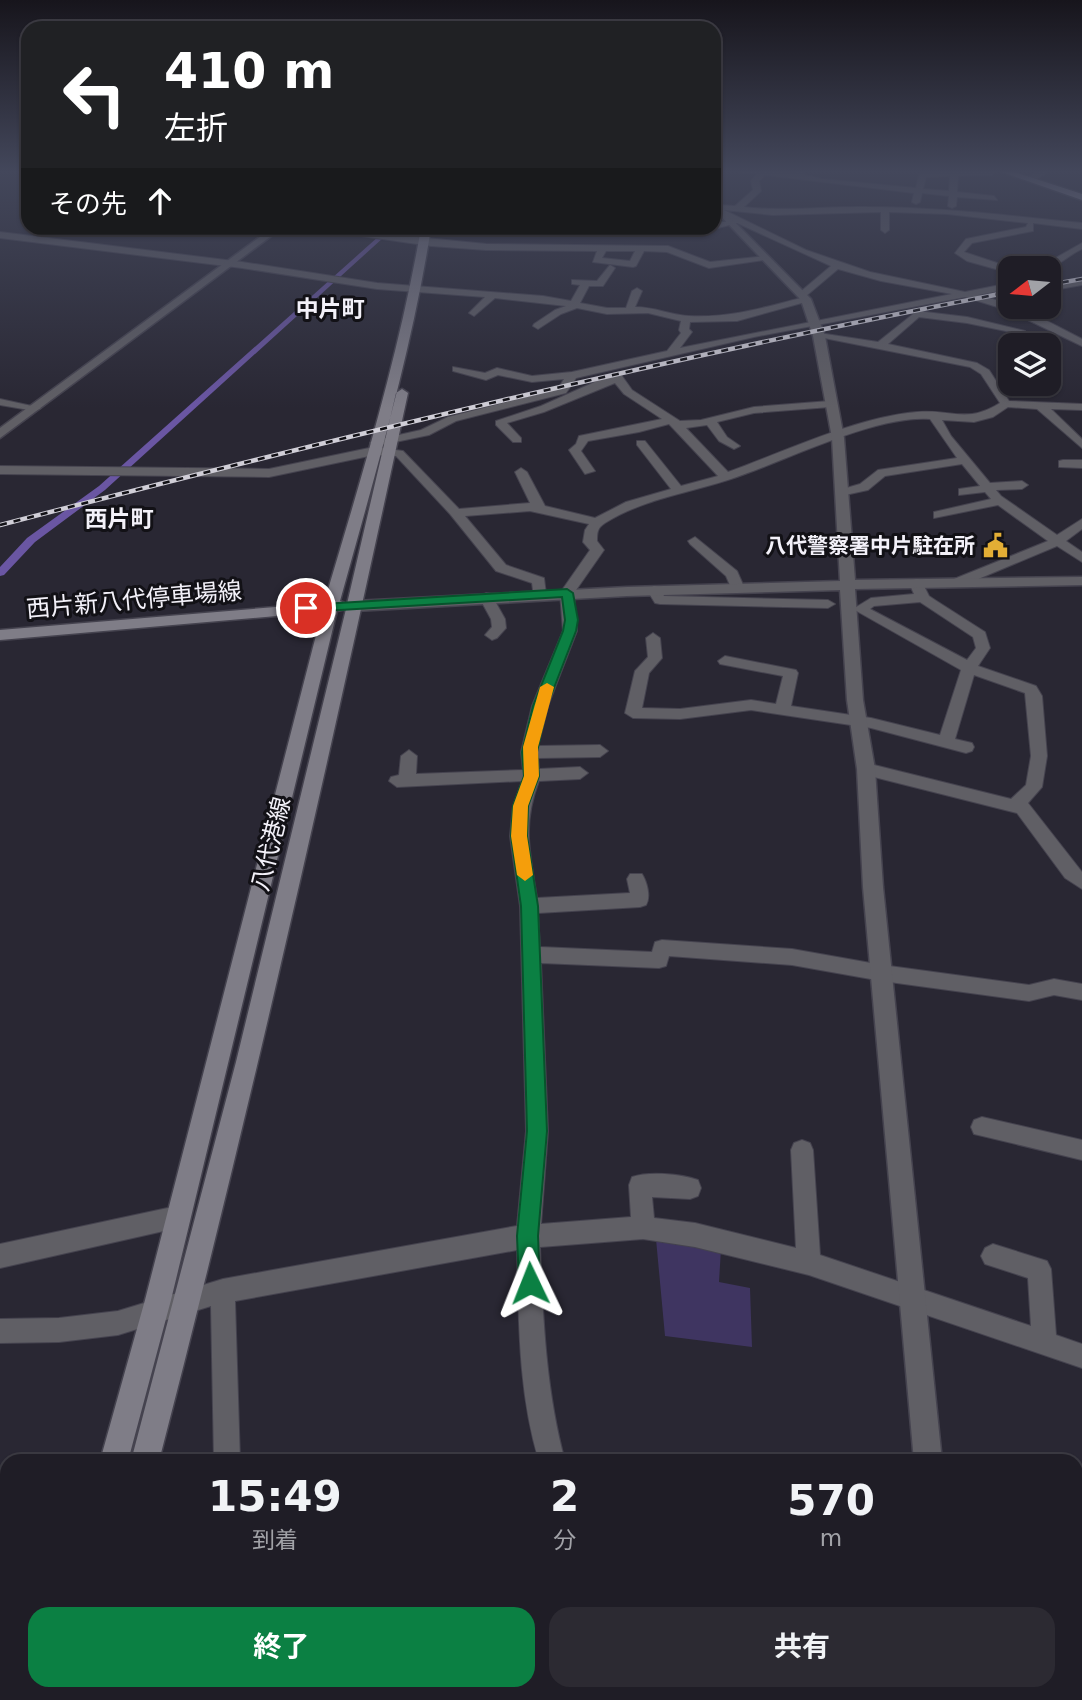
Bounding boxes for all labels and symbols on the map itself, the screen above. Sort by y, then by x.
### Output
north arrow [998,256,1060,318]
district label: 中片町 [296,296,365,322]
district label: 西片町 [85,506,154,532]
public building icon: 八代警察署中片駐在所 [981,532,1009,560]
place label: 八代警察署中片駐在所 [765,534,975,558]
street label: 西片新八代停車場線 [25,577,243,623]
pin [276,578,336,638]
street label: 八代港線 [246,794,296,894]
position arrow [493,1246,567,1320]

